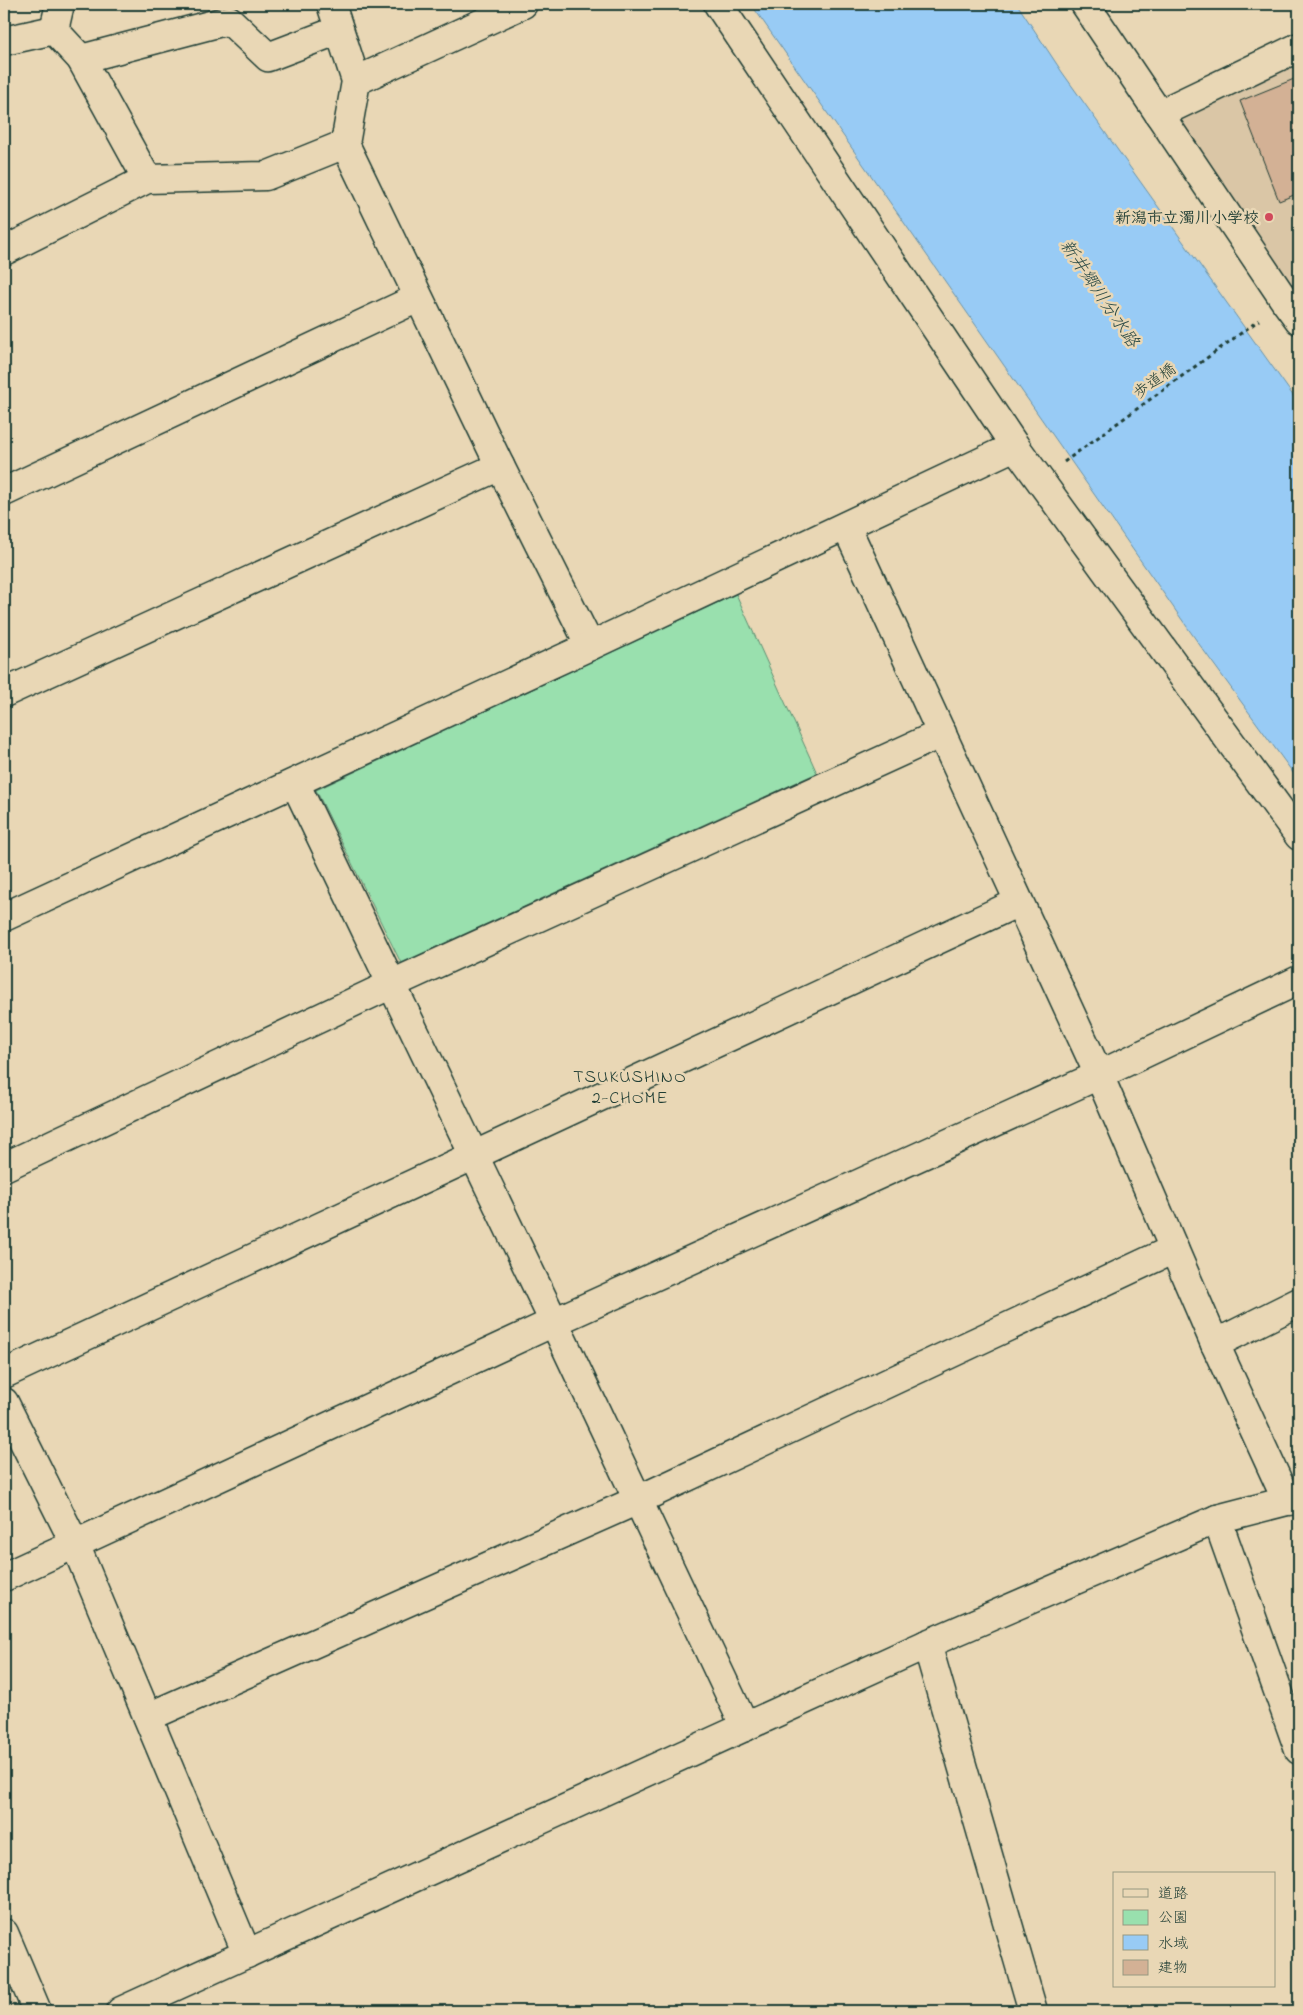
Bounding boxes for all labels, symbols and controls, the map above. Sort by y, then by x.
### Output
place label: 新潟市立濁川小学校 [1115,207,1259,231]
marker: 新潟市立濁川小学校 [1263,211,1275,223]
water label: 新井郷川分水路 [1052,235,1145,354]
street label: 歩道橋 [1129,358,1182,405]
district label: TSUKUSHINO 2-CHOME [573,1065,687,1112]
legend [1113,1872,1276,1988]
text: 道路 [1158,1883,1188,1905]
text: 公園 [1158,1907,1188,1929]
text: 水域 [1158,1933,1188,1955]
text: 建物 [1158,1957,1188,1979]

